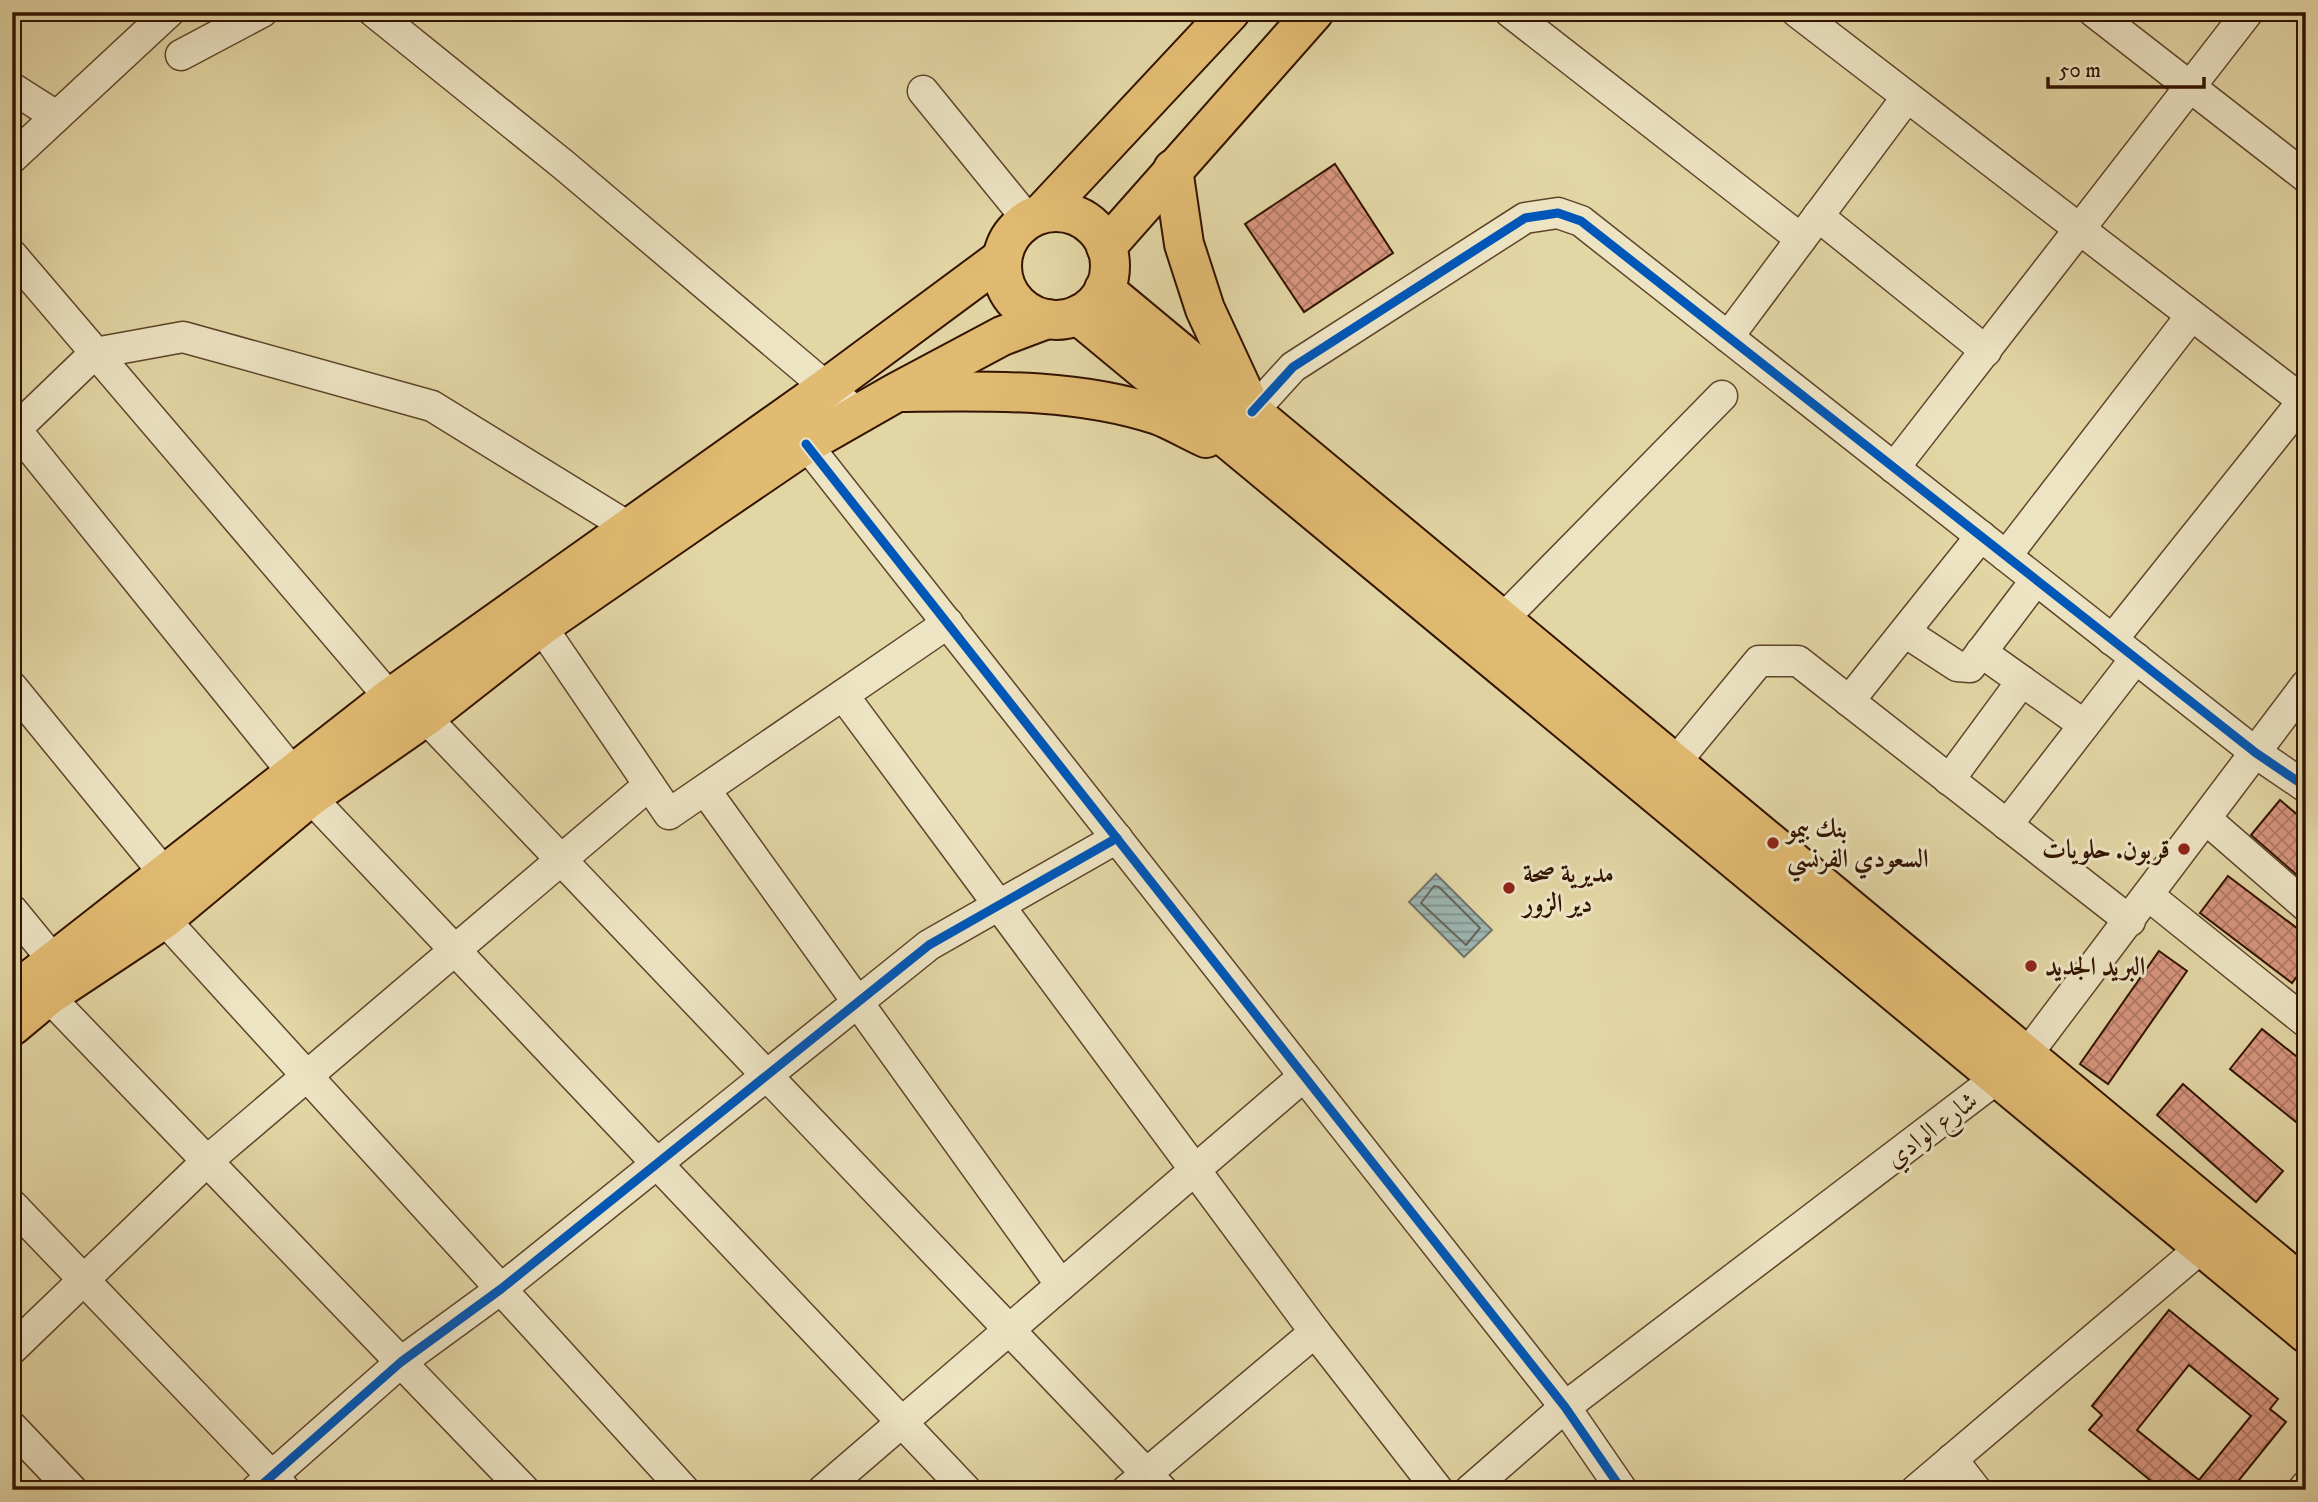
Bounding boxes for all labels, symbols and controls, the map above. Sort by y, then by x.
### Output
scale bar [2048,46,2204,90]
text: 50 m [2059,58,2101,84]
place label: بنك بيمو السعودي الفرنسي [1784,813,1929,882]
place label: قربون. حلويات [2042,834,2170,867]
marker: بنك بيمو السعودي الفرنسي [1765,835,1781,851]
marker: قربون. حلويات [2176,841,2192,857]
place label: مديرية صحة دير الزور [1520,858,1614,921]
marker: مديرية صحة دير الزور [1501,880,1517,896]
place label: البريد الجديد [2045,951,2145,984]
marker: البريد الجديد [2023,958,2039,974]
street label: شارع الوادي [1879,1085,1987,1179]

